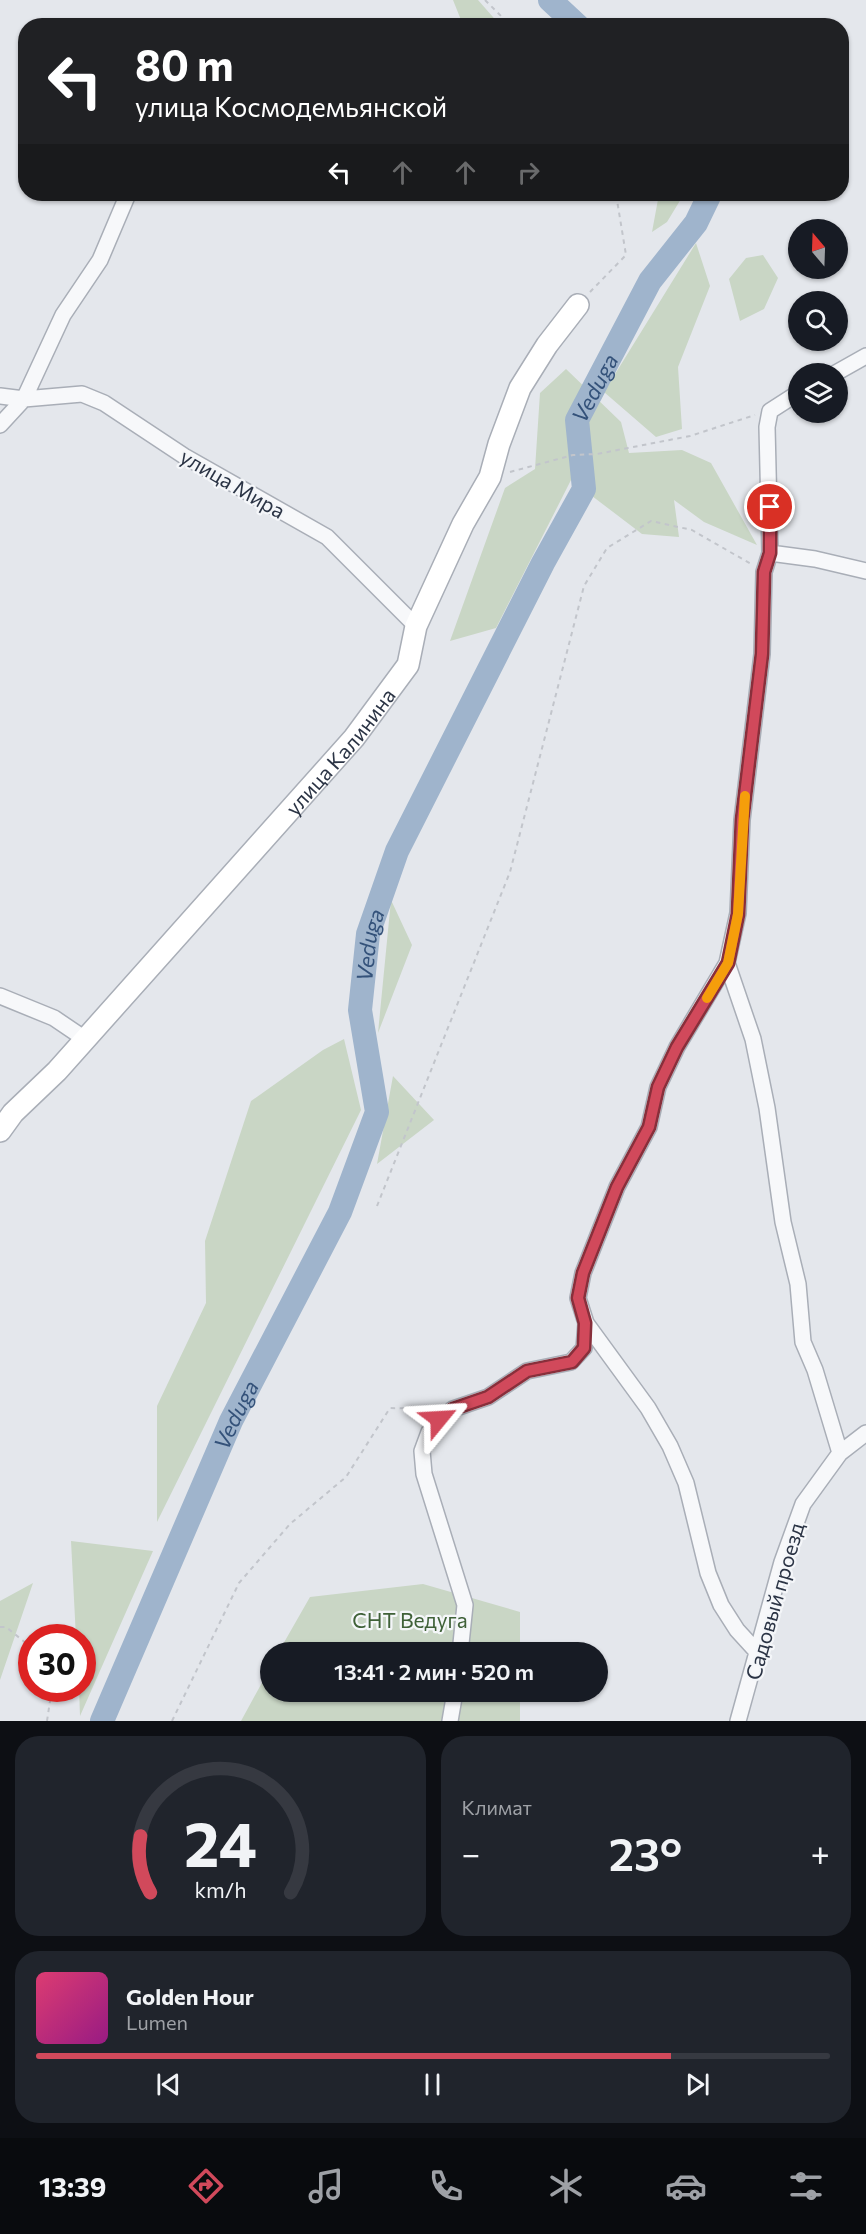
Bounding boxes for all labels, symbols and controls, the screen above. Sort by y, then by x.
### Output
text: 80 m [135,38,234,90]
icon: left [36,42,114,120]
text: улица Космодемьянской [135,90,447,123]
icon: left [323,156,356,189]
icon: ahead [386,156,419,189]
icon: ahead [449,156,482,189]
icon: right [512,156,545,189]
north arrow [788,219,848,279]
map controls [788,219,848,423]
button: search [788,291,848,351]
water label: Veduga [565,349,623,427]
button: layers [788,363,848,423]
street label: улица Мира [176,443,290,523]
pin [744,481,795,532]
icon: arrive [753,490,786,523]
street label: улица Калинина [279,683,399,819]
water label: Veduga [350,905,389,983]
water label: Veduga [207,1375,263,1453]
position arrow [407,1387,471,1451]
street label: Садовый проезд [740,1519,808,1683]
park label: СНТ Ведуга [352,1607,468,1632]
speed limit sign: 30 [18,1624,96,1702]
text: 13:41 · 2 мин · 520 m [334,1658,534,1685]
text: Климат [462,1795,532,1819]
text: 24 [184,1804,257,1880]
text: 23° [609,1825,682,1880]
text: − [462,1832,480,1873]
text: + [811,1832,830,1873]
text: km/h [194,1876,246,1902]
text: Golden Hour [126,1983,254,2010]
text: Lumen [126,2010,188,2034]
icon: previous [152,2068,185,2101]
icon: pause [416,2068,449,2101]
icon: next [681,2068,714,2101]
icon: directions [185,2165,227,2207]
icon: music [305,2165,347,2207]
icon: phone [425,2165,467,2207]
icon: climate [545,2165,587,2207]
icon: car [665,2165,707,2207]
icon: filters [785,2165,827,2207]
text: 13:39 [39,2170,107,2203]

